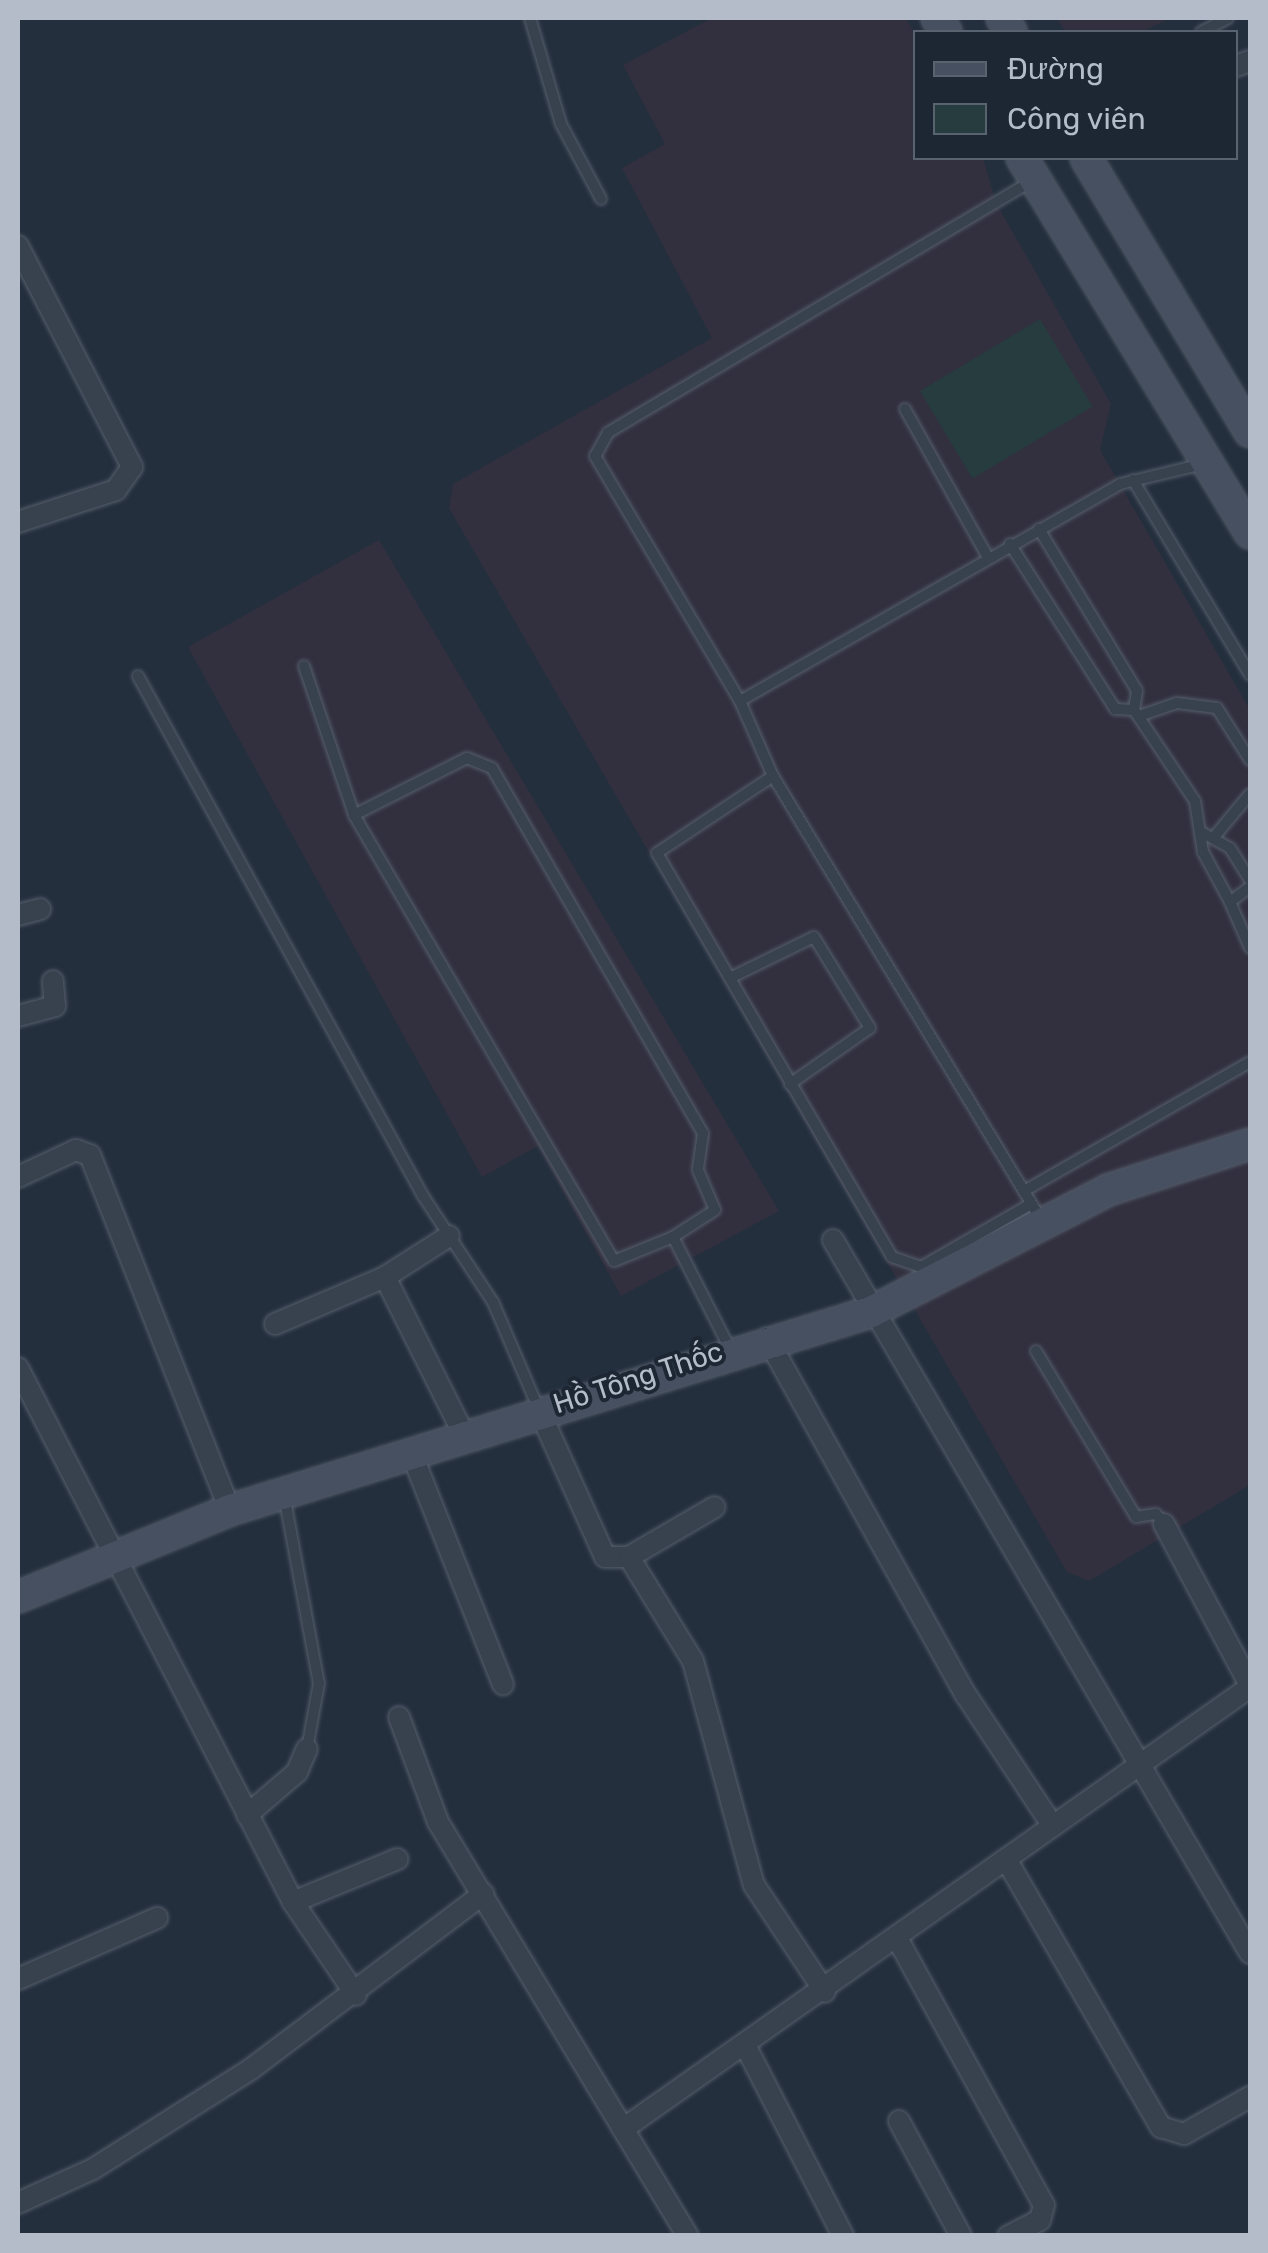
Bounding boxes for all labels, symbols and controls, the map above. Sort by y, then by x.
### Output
legend [913,30,1238,160]
text: Đường [1007,51,1104,87]
text: Công viên [1007,101,1146,137]
street label: Hồ Tông Thốc [548,1335,728,1421]

